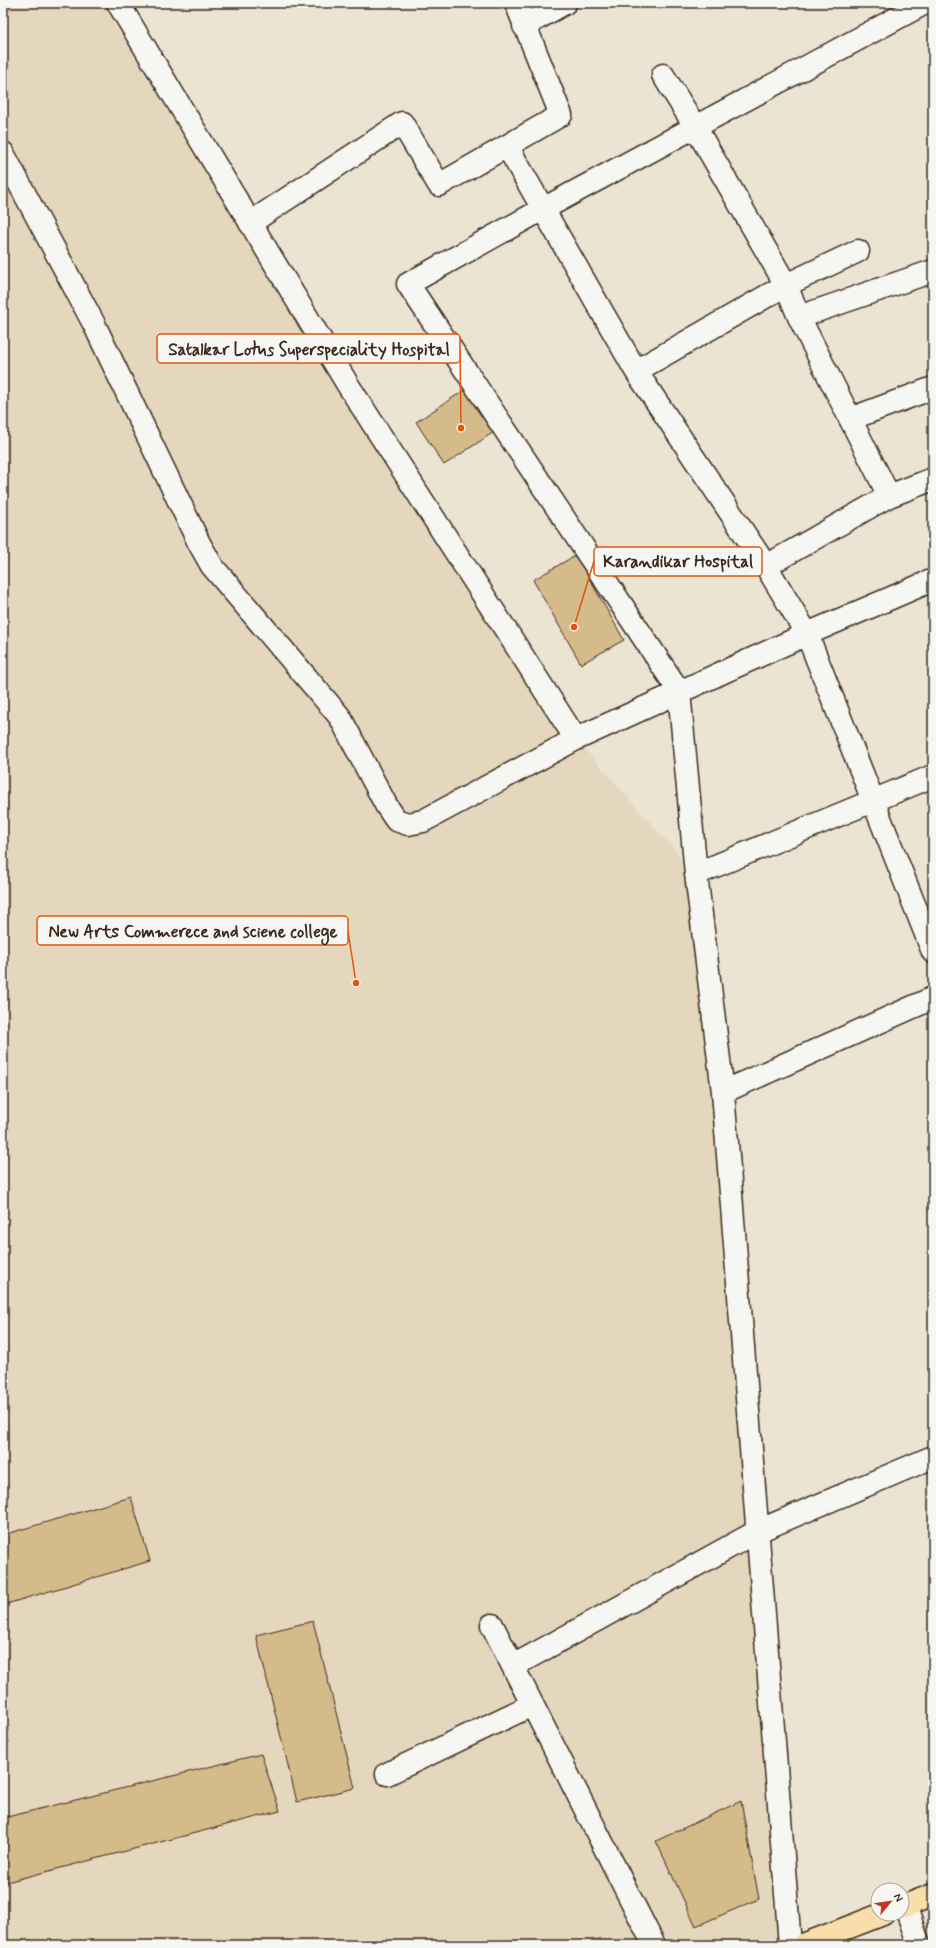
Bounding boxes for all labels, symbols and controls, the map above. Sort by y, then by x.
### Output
callout: Satalkar Lotus Superspeciality Hospital [157,334,460,363]
text: Satalkar Lotus Superspeciality Hospital [168,339,450,361]
callout: Karandikar Hospital [594,547,762,576]
text: Karandikar Hospital [603,551,753,573]
callout: New Arts Commerece and sciene college [37,916,348,945]
text: New Arts Commerece and sciene college [48,921,338,946]
north arrow [870,1882,910,1922]
text: N [890,1891,906,1904]

